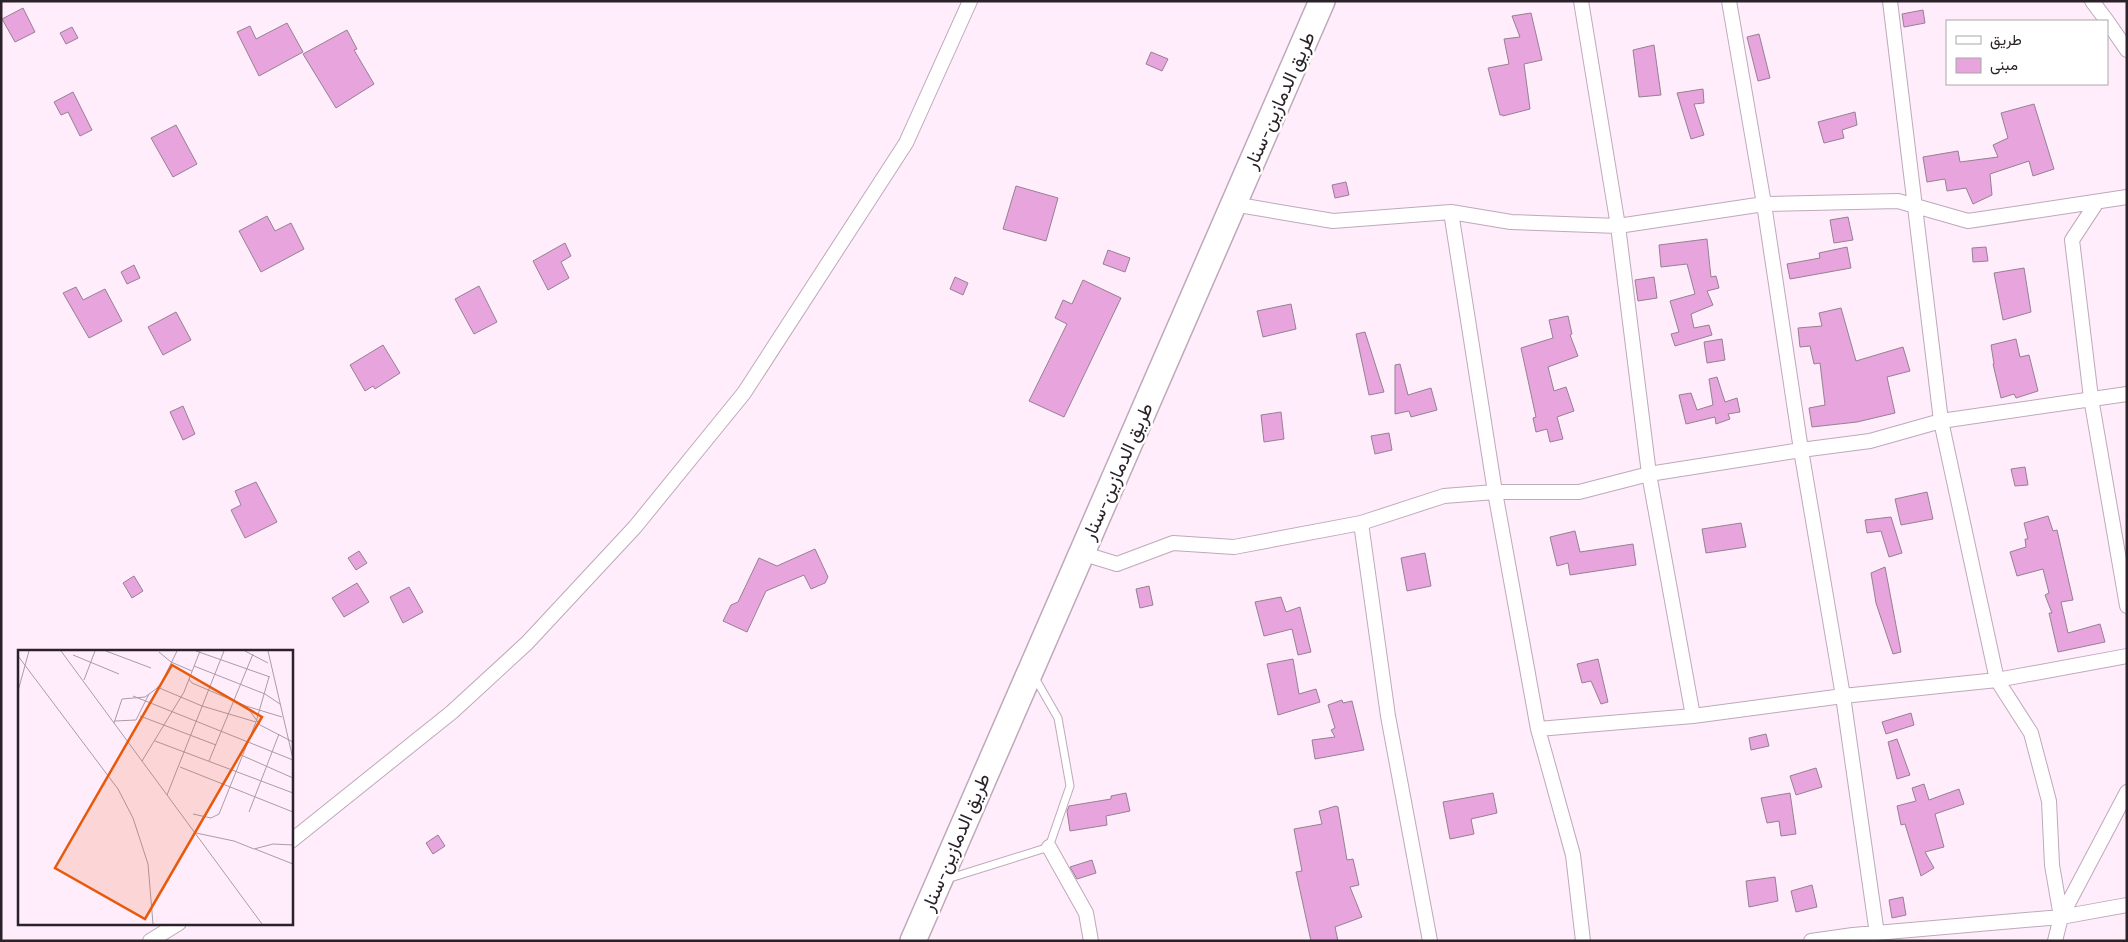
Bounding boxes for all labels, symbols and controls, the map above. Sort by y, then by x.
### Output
legend [1946,20,2108,85]
street label: طريق الدمازين-سنار [1235,27,1322,174]
text: طريق [1990,28,2022,51]
text: مبنى [1990,53,2018,76]
street label: طريق الدمازين-سنار [1073,398,1160,545]
inset map [18,650,292,924]
street label: طريق الدمازين-سنار [912,768,997,916]

